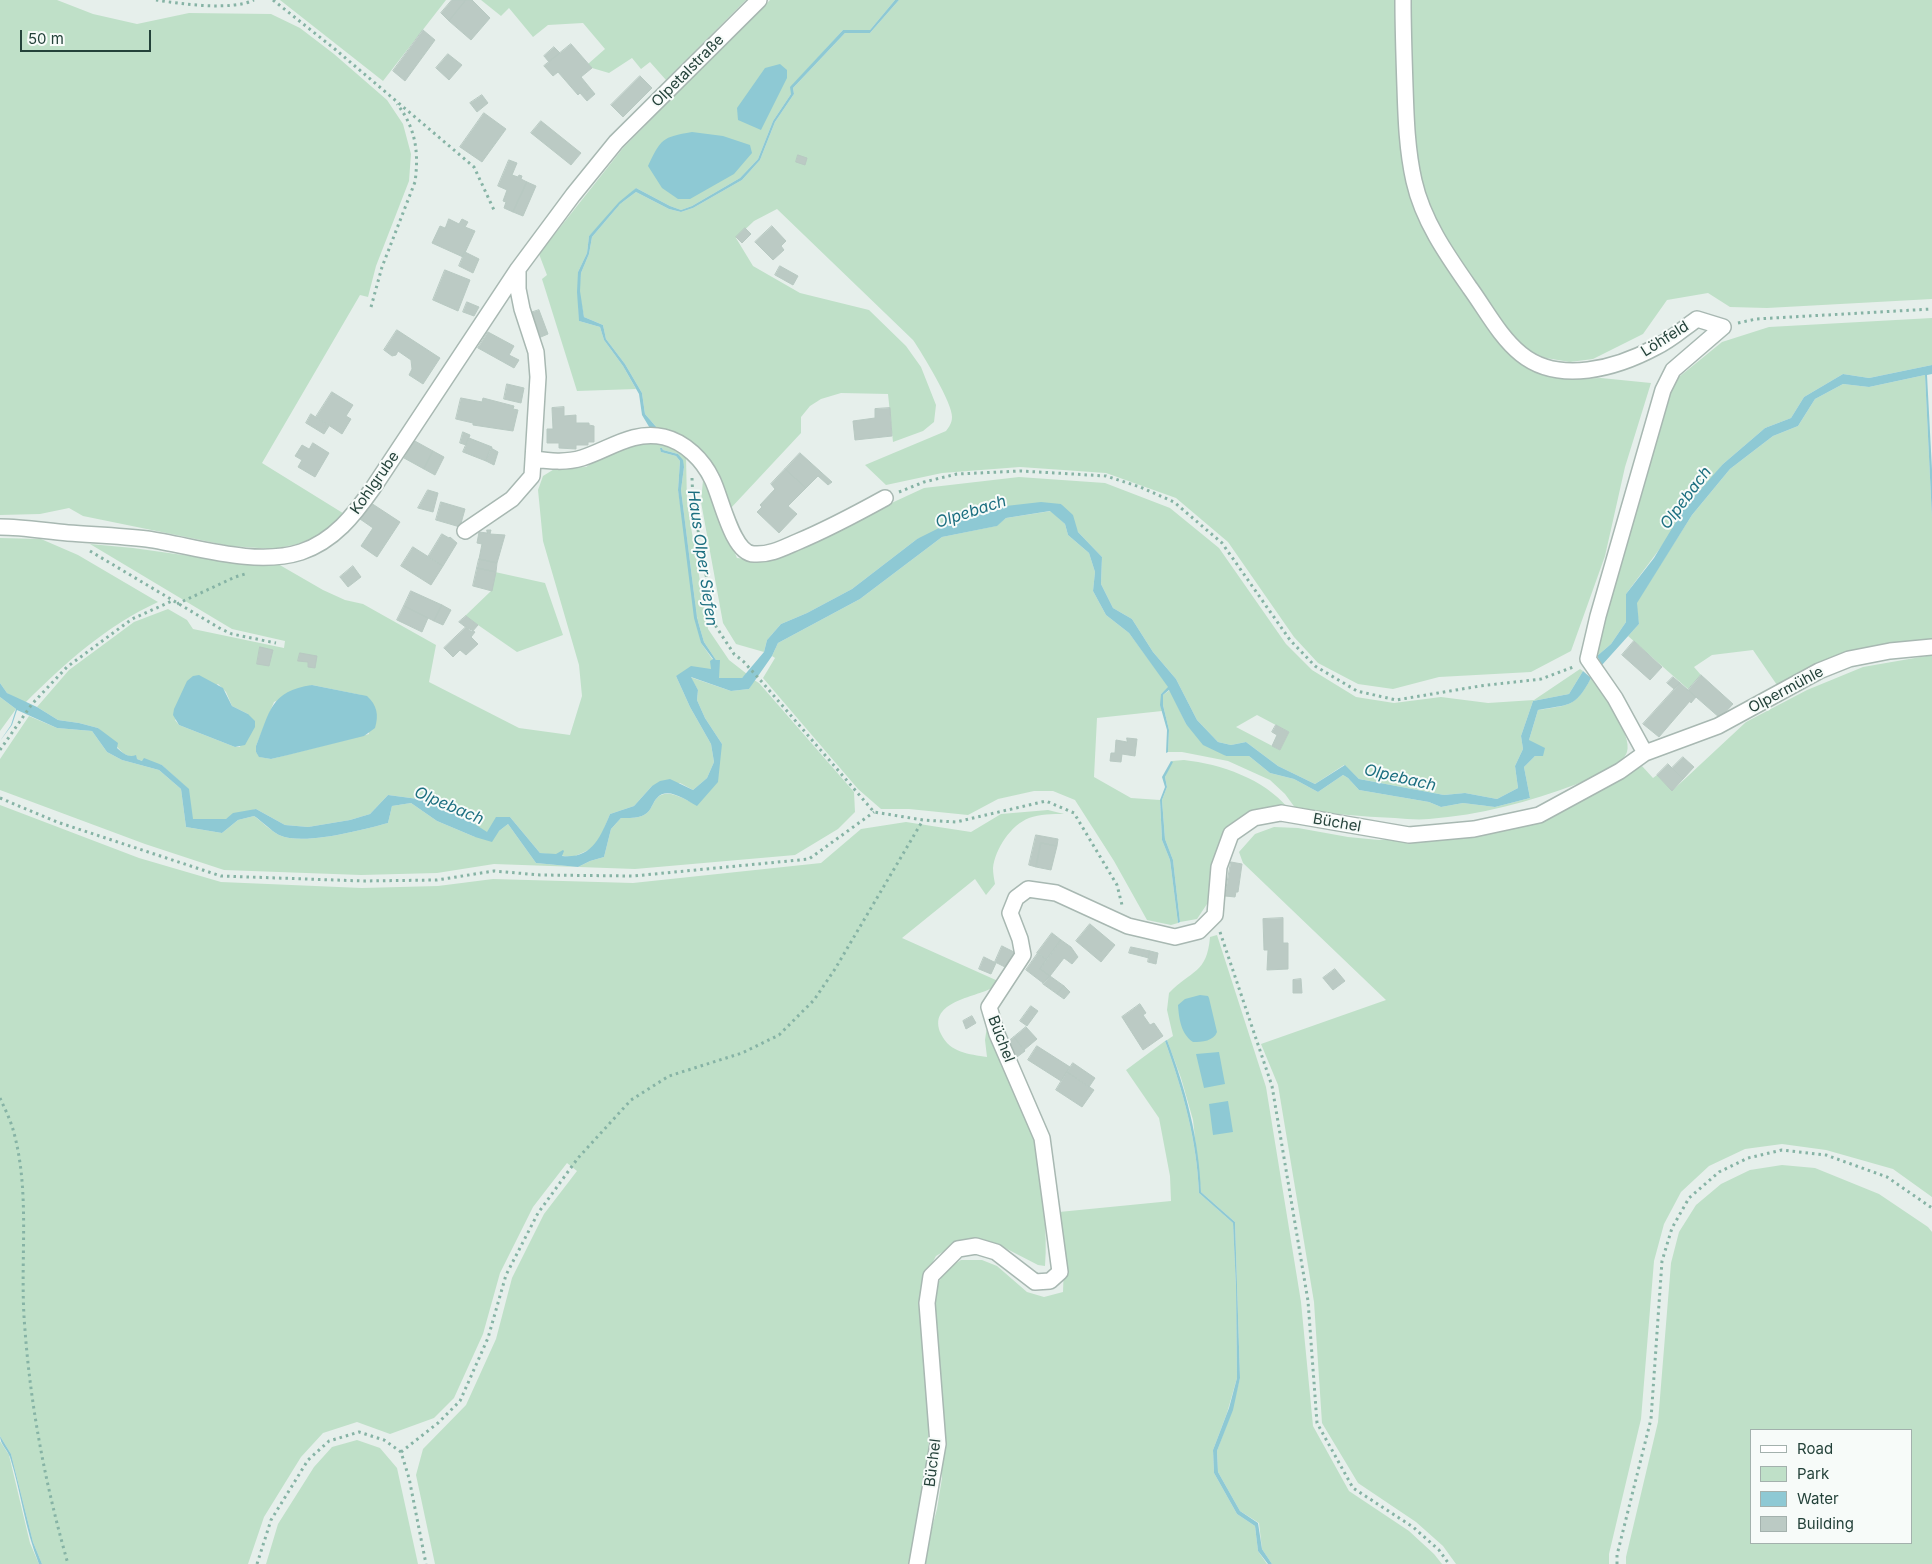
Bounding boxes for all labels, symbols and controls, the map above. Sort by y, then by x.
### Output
scale bar [22,20,154,52]
text: 50 m [28,29,64,48]
street label: Olpetalstraße [648,31,728,111]
street label: Löhfeld [1638,317,1692,361]
street label: Kohlgrube [347,448,403,518]
water label: Olpebach [1656,463,1716,533]
water label: Haus Olper Siefen [683,489,721,627]
water label: Olpebach [933,492,1009,532]
street label: Olpermühle [1745,663,1827,717]
water label: Olpebach [1362,760,1438,796]
water label: Olpebach [411,783,487,829]
street label: Büchel [1312,810,1362,836]
street label: Büchel [984,1013,1018,1065]
legend [1750,1429,1912,1544]
street label: Büchel [921,1438,945,1488]
text: Road [1797,1439,1833,1458]
text: Park [1797,1464,1829,1483]
text: Water [1797,1489,1839,1508]
text: Building [1797,1514,1854,1533]

